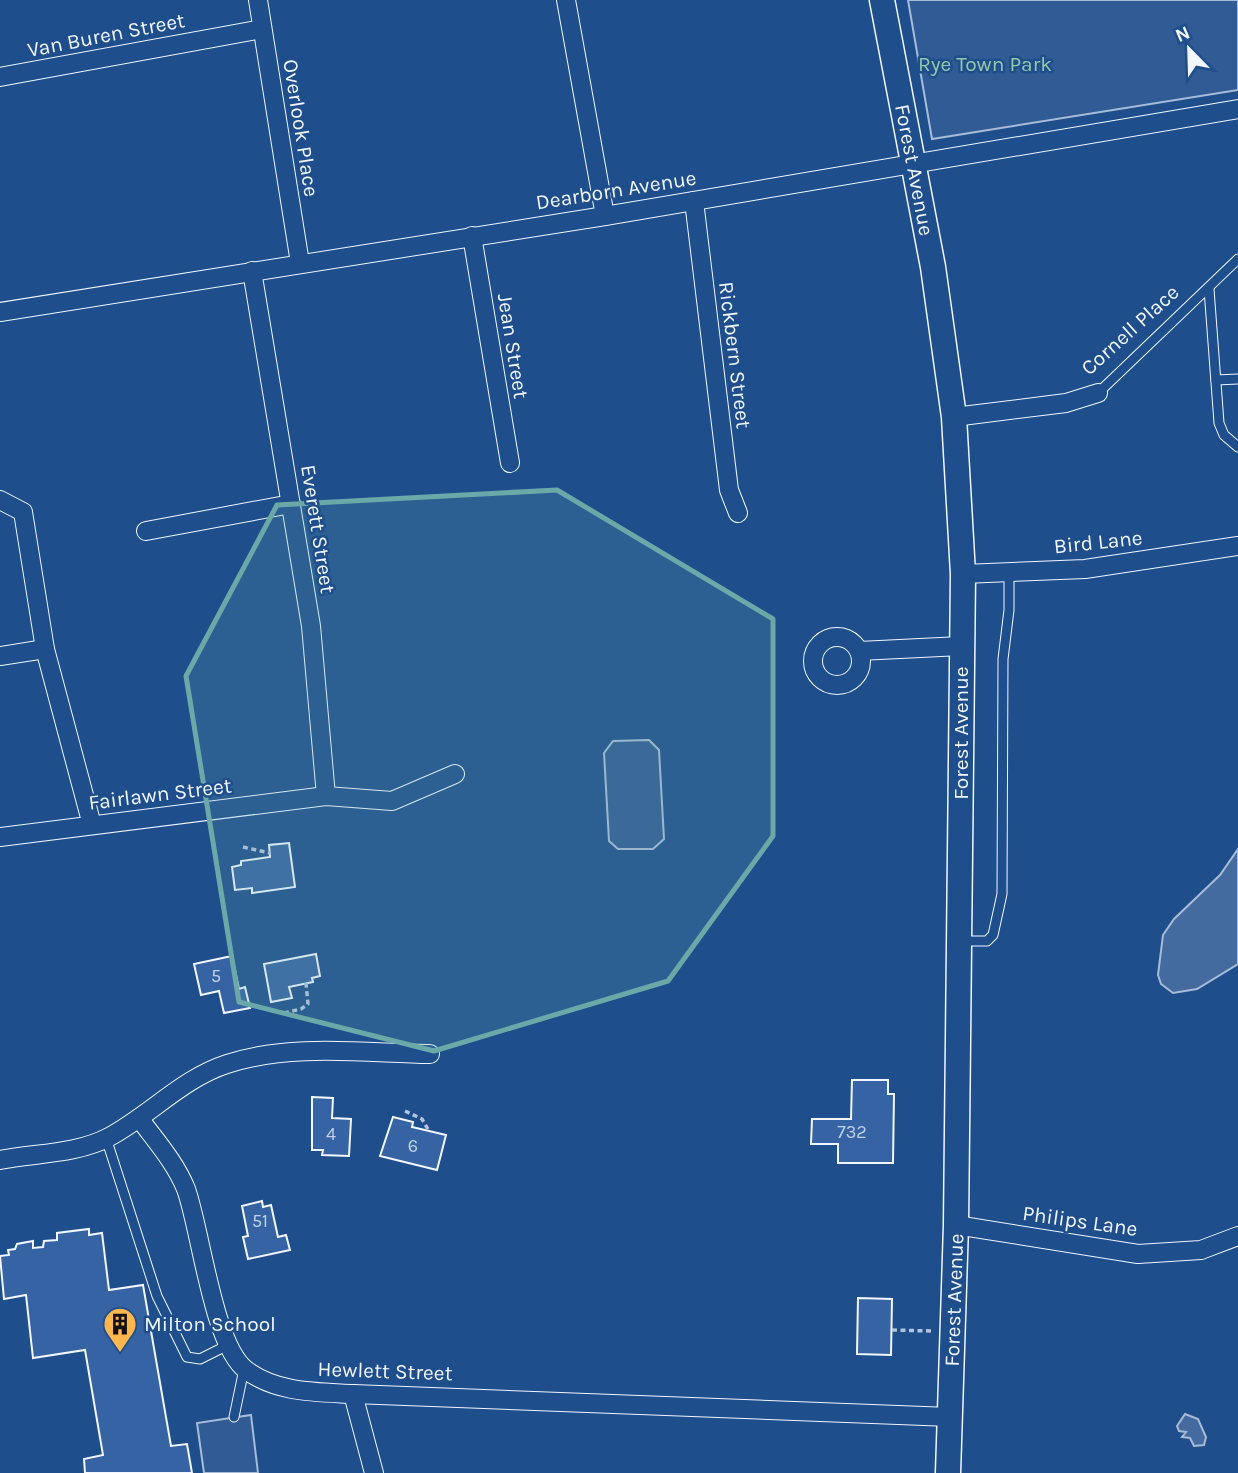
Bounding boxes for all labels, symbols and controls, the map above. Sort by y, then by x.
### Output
street label: Van Buren Street [25,8,187,62]
north arrow [1154,14,1224,84]
text: N [1172,21,1193,47]
park label: Rye Town Park [918,52,1052,76]
street label: Overlook Place [278,58,324,198]
street label: Forest Avenue [890,102,939,238]
street label: Dearborn Avenue [534,165,698,215]
street label: Rickbern Street [714,280,756,430]
street label: Cornell Place [1076,280,1184,380]
street label: Jean Street [493,292,533,400]
street label: Everett Street [296,463,340,595]
street label: Bird Lane [1052,525,1144,559]
street label: Forest Avenue [949,666,973,800]
street label: Fairlawn Street [87,773,233,815]
house number: 5 [211,965,221,987]
house number: 732 [837,1121,867,1143]
house number: 4 [326,1123,336,1145]
house number: 6 [408,1135,418,1157]
street label: Philips Lane [1021,1201,1139,1241]
house number: 51 [252,1210,268,1232]
street label: Forest Avenue [940,1233,968,1367]
building icon: Milton School [101,1305,139,1354]
place label: Milton School [144,1312,276,1336]
street label: Hewlett Street [317,1357,453,1385]

